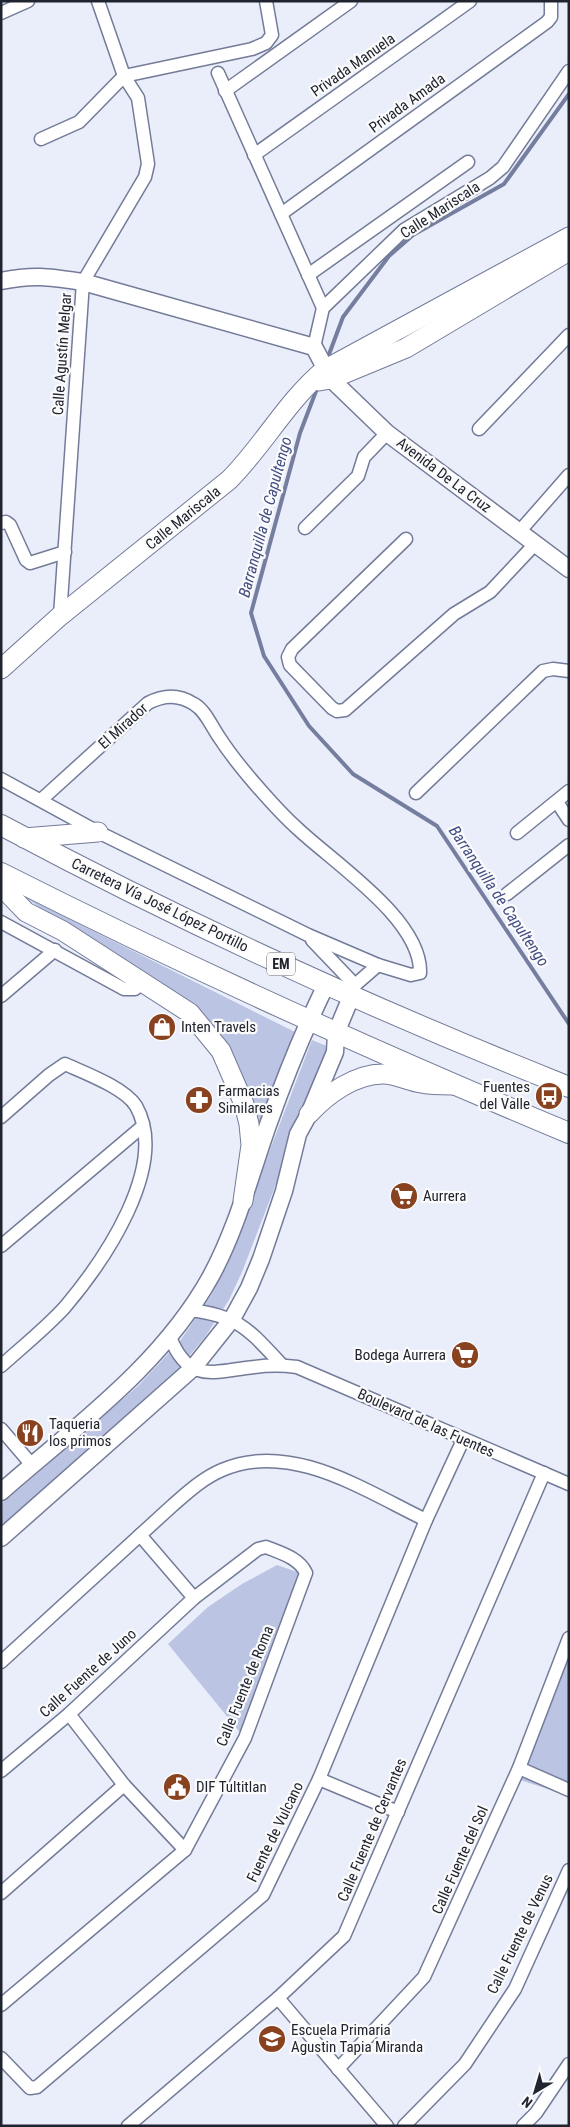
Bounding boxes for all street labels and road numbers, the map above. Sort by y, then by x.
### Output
street label: Privada Manuela [307,29,399,101]
street label: Privada Amada [365,69,449,137]
street label: Calle Mariscala [397,178,483,242]
street label: Calle Agustín Melgar [49,292,75,416]
street label: Avenida De La Cruz [393,433,495,517]
street label: Calle Mariscala [142,482,224,554]
street label: El Mirador [95,699,152,753]
street label: Carretera Vía José López Portillo [68,854,252,956]
road number: EM [267,952,295,976]
street label: Boulevard de las Fuentes [355,1385,497,1461]
street label: Calle Fuente de Roma [213,1623,277,1749]
street label: Calle Fuente de Juno [36,1625,140,1721]
street label: Calle Fuente de Cervantes [334,1756,410,1904]
street label: Fuente de Vulcano [243,1779,307,1885]
street label: Calle Fuente del Sol [428,1803,492,1917]
street label: Calle Fuente de Venus [483,1871,557,1997]

